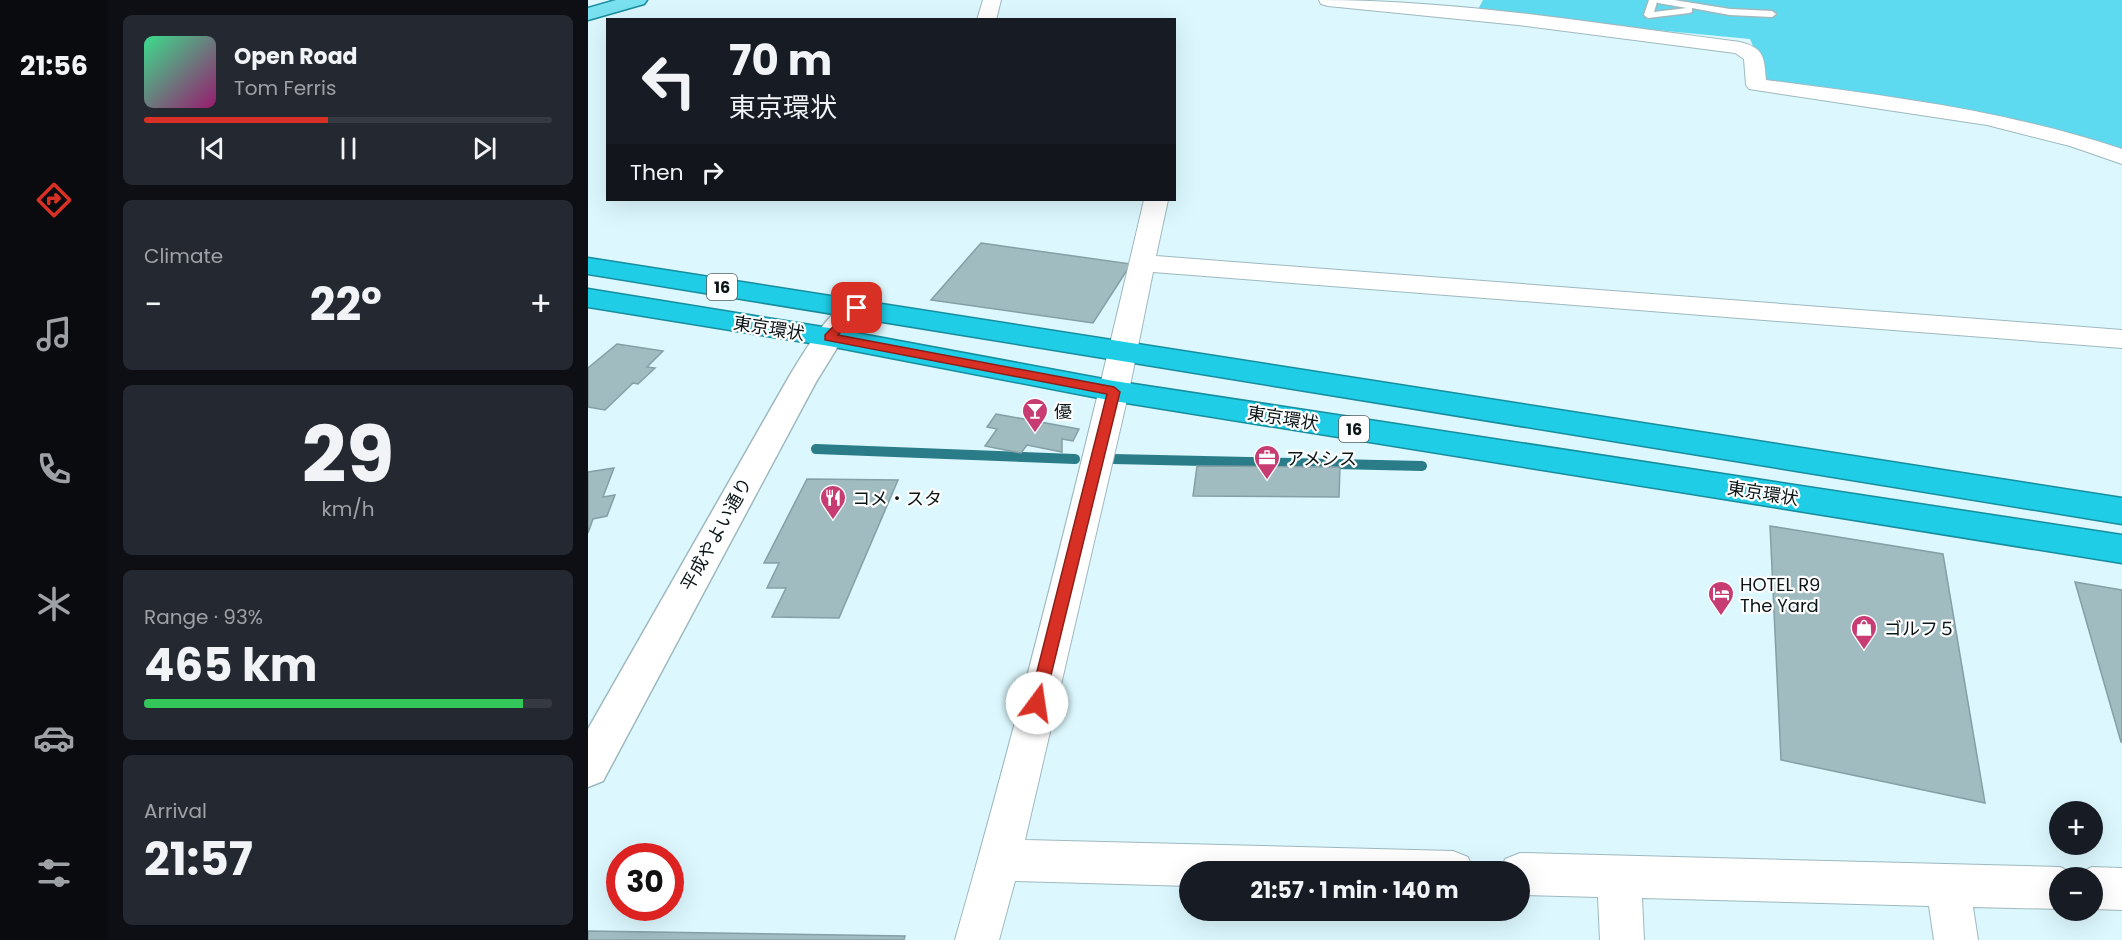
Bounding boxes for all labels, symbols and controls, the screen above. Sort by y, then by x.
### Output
text: 70 m [729,31,832,90]
text: Open Road [234,41,358,72]
icon: left [630,42,708,120]
text: 21:56 [20,47,88,84]
text: Tom Ferris [234,74,336,102]
text: 東京環状 [729,89,837,126]
icon: previous [196,132,229,165]
icon: pause [332,132,365,165]
icon: next [468,132,501,165]
icon: right [696,156,729,189]
text: Then [630,157,684,188]
icon: directions [33,179,75,221]
text: Climate [144,242,223,270]
text: 22° [310,273,382,336]
road number: 16 [707,274,737,300]
text: − [144,281,162,328]
text: + [529,281,552,328]
pin [831,282,882,333]
icon: arrive [840,291,873,324]
street label: 東京環状 [731,310,807,346]
icon: music [33,313,75,355]
bar icon: 優 [1020,396,1050,434]
place label: 優 [1054,399,1072,424]
text: 29 [302,400,394,509]
street label: 東京環状 [1245,400,1321,436]
road number: 16 [1339,416,1369,442]
office icon: アメシス [1252,443,1282,481]
place label: アメシス [1286,446,1357,471]
icon: phone [33,448,75,490]
street label: 平成やよい通り [675,473,757,595]
street label: 東京環状 [1725,475,1801,511]
restaurant icon: コメ・スタ [818,483,848,521]
place label: コメ・スタ [852,486,942,511]
text: km/h [321,495,375,523]
place label: HOTEL R9 The Yard [1740,572,1820,618]
hotel icon: HOTEL R9 The Yard [1706,579,1736,617]
icon: climate [33,583,75,625]
text: Range · 93% [144,603,263,631]
shop icon: ゴルフ５ [1849,613,1879,651]
place label: ゴルフ５ [1884,616,1956,641]
text: 465 km [144,634,317,697]
position arrow [1005,671,1069,735]
icon: car [33,717,75,759]
text: Arrival [144,797,207,825]
map controls [2049,801,2103,921]
button: + [2049,801,2103,855]
text: 21:57 [144,828,253,891]
speed limit sign: 30 [606,843,684,921]
icon: filters [33,852,75,894]
button: − [2049,867,2103,921]
text: 21:57 · 1 min · 140 m [1251,875,1459,906]

